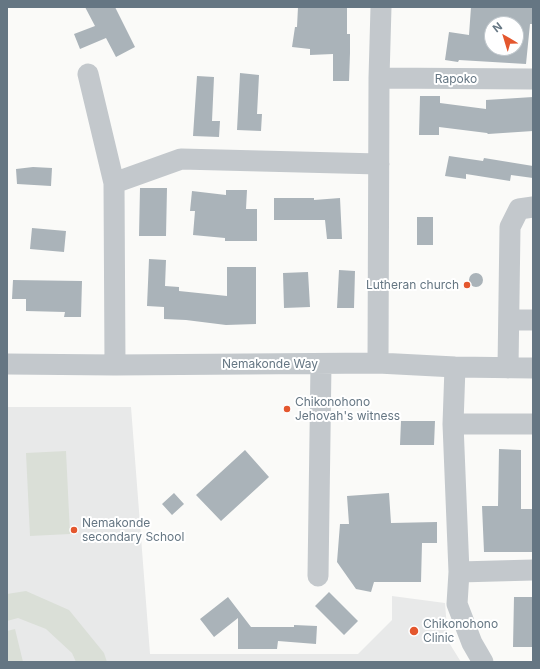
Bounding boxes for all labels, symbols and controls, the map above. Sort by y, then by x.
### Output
north arrow [484,16,524,56]
text: N [490,19,505,35]
street label: Rapoko [435,72,477,86]
place label: Lutheran church [366,278,459,292]
marker: Lutheran church [462,280,472,290]
street label: Nemakonde Way [222,357,318,371]
place label: Chikonohono Jehovah's witness [295,395,400,423]
marker: Chikonohono Jehovah's witness [282,404,292,414]
place label: Nemakonde secondary School [82,516,184,544]
marker: Nemakonde secondary School [69,525,79,535]
place label: Chikonohono Clinic [423,617,498,645]
marker: Chikonohono Clinic [408,625,420,637]

